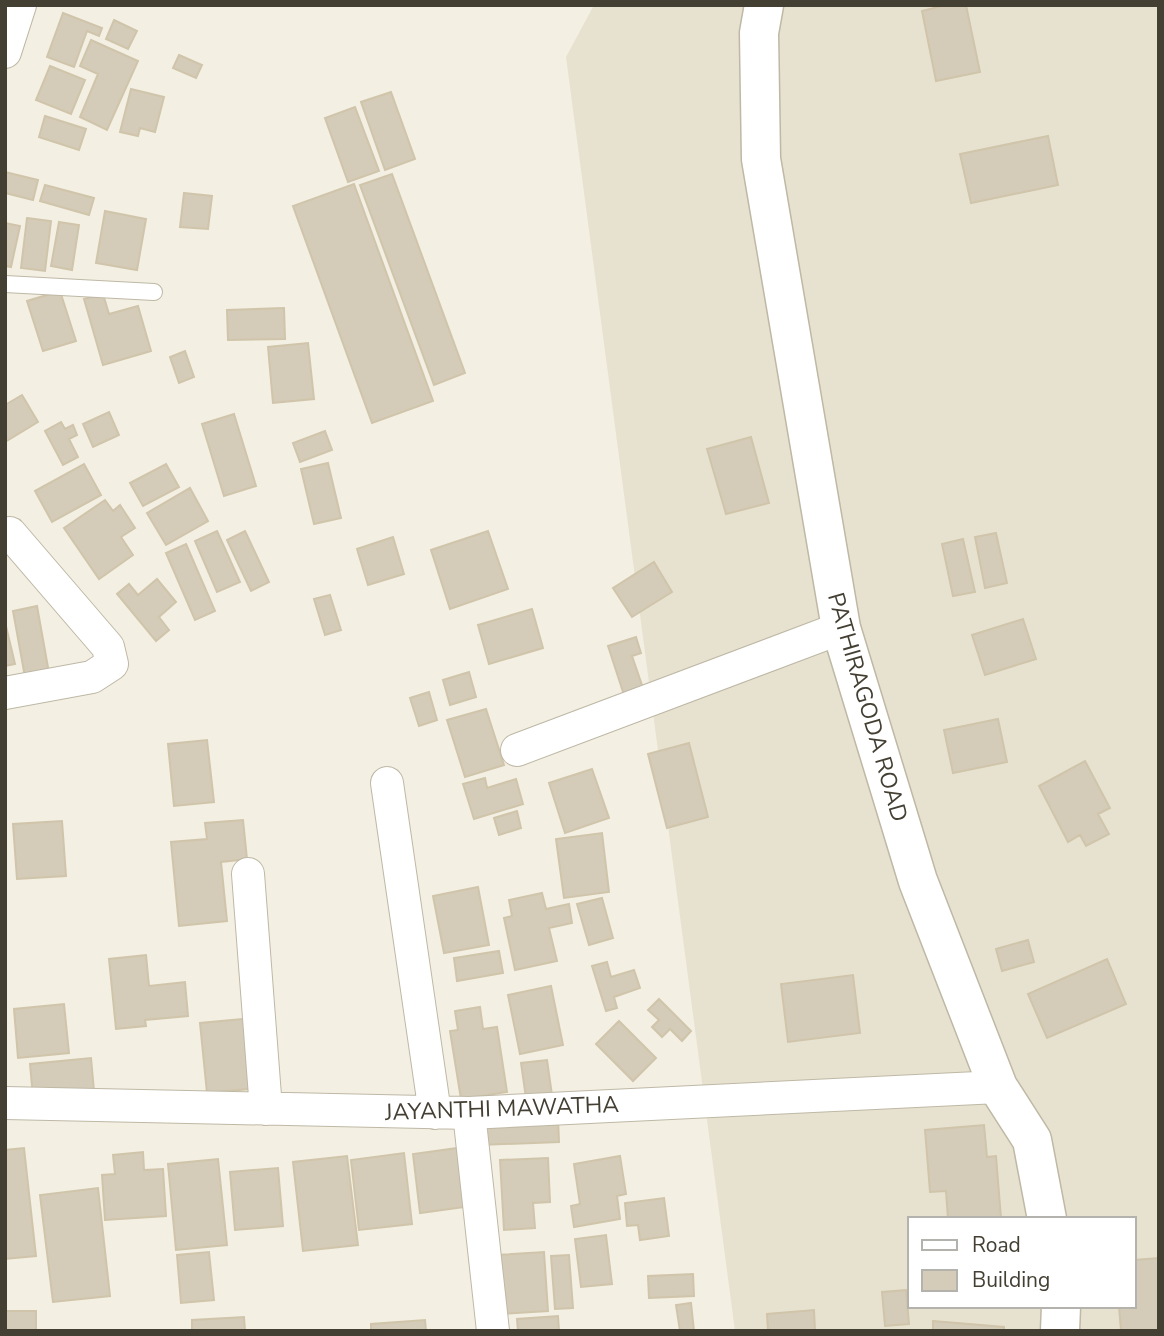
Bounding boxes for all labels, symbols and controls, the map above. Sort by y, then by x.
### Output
street label: PATHIRAGODA ROAD [820,589,915,825]
street label: JAYANTHI MAWATHA [383,1089,620,1128]
legend [908,1217,1136,1308]
text: Road [972,1231,1021,1259]
text: Building [972,1266,1050,1294]

